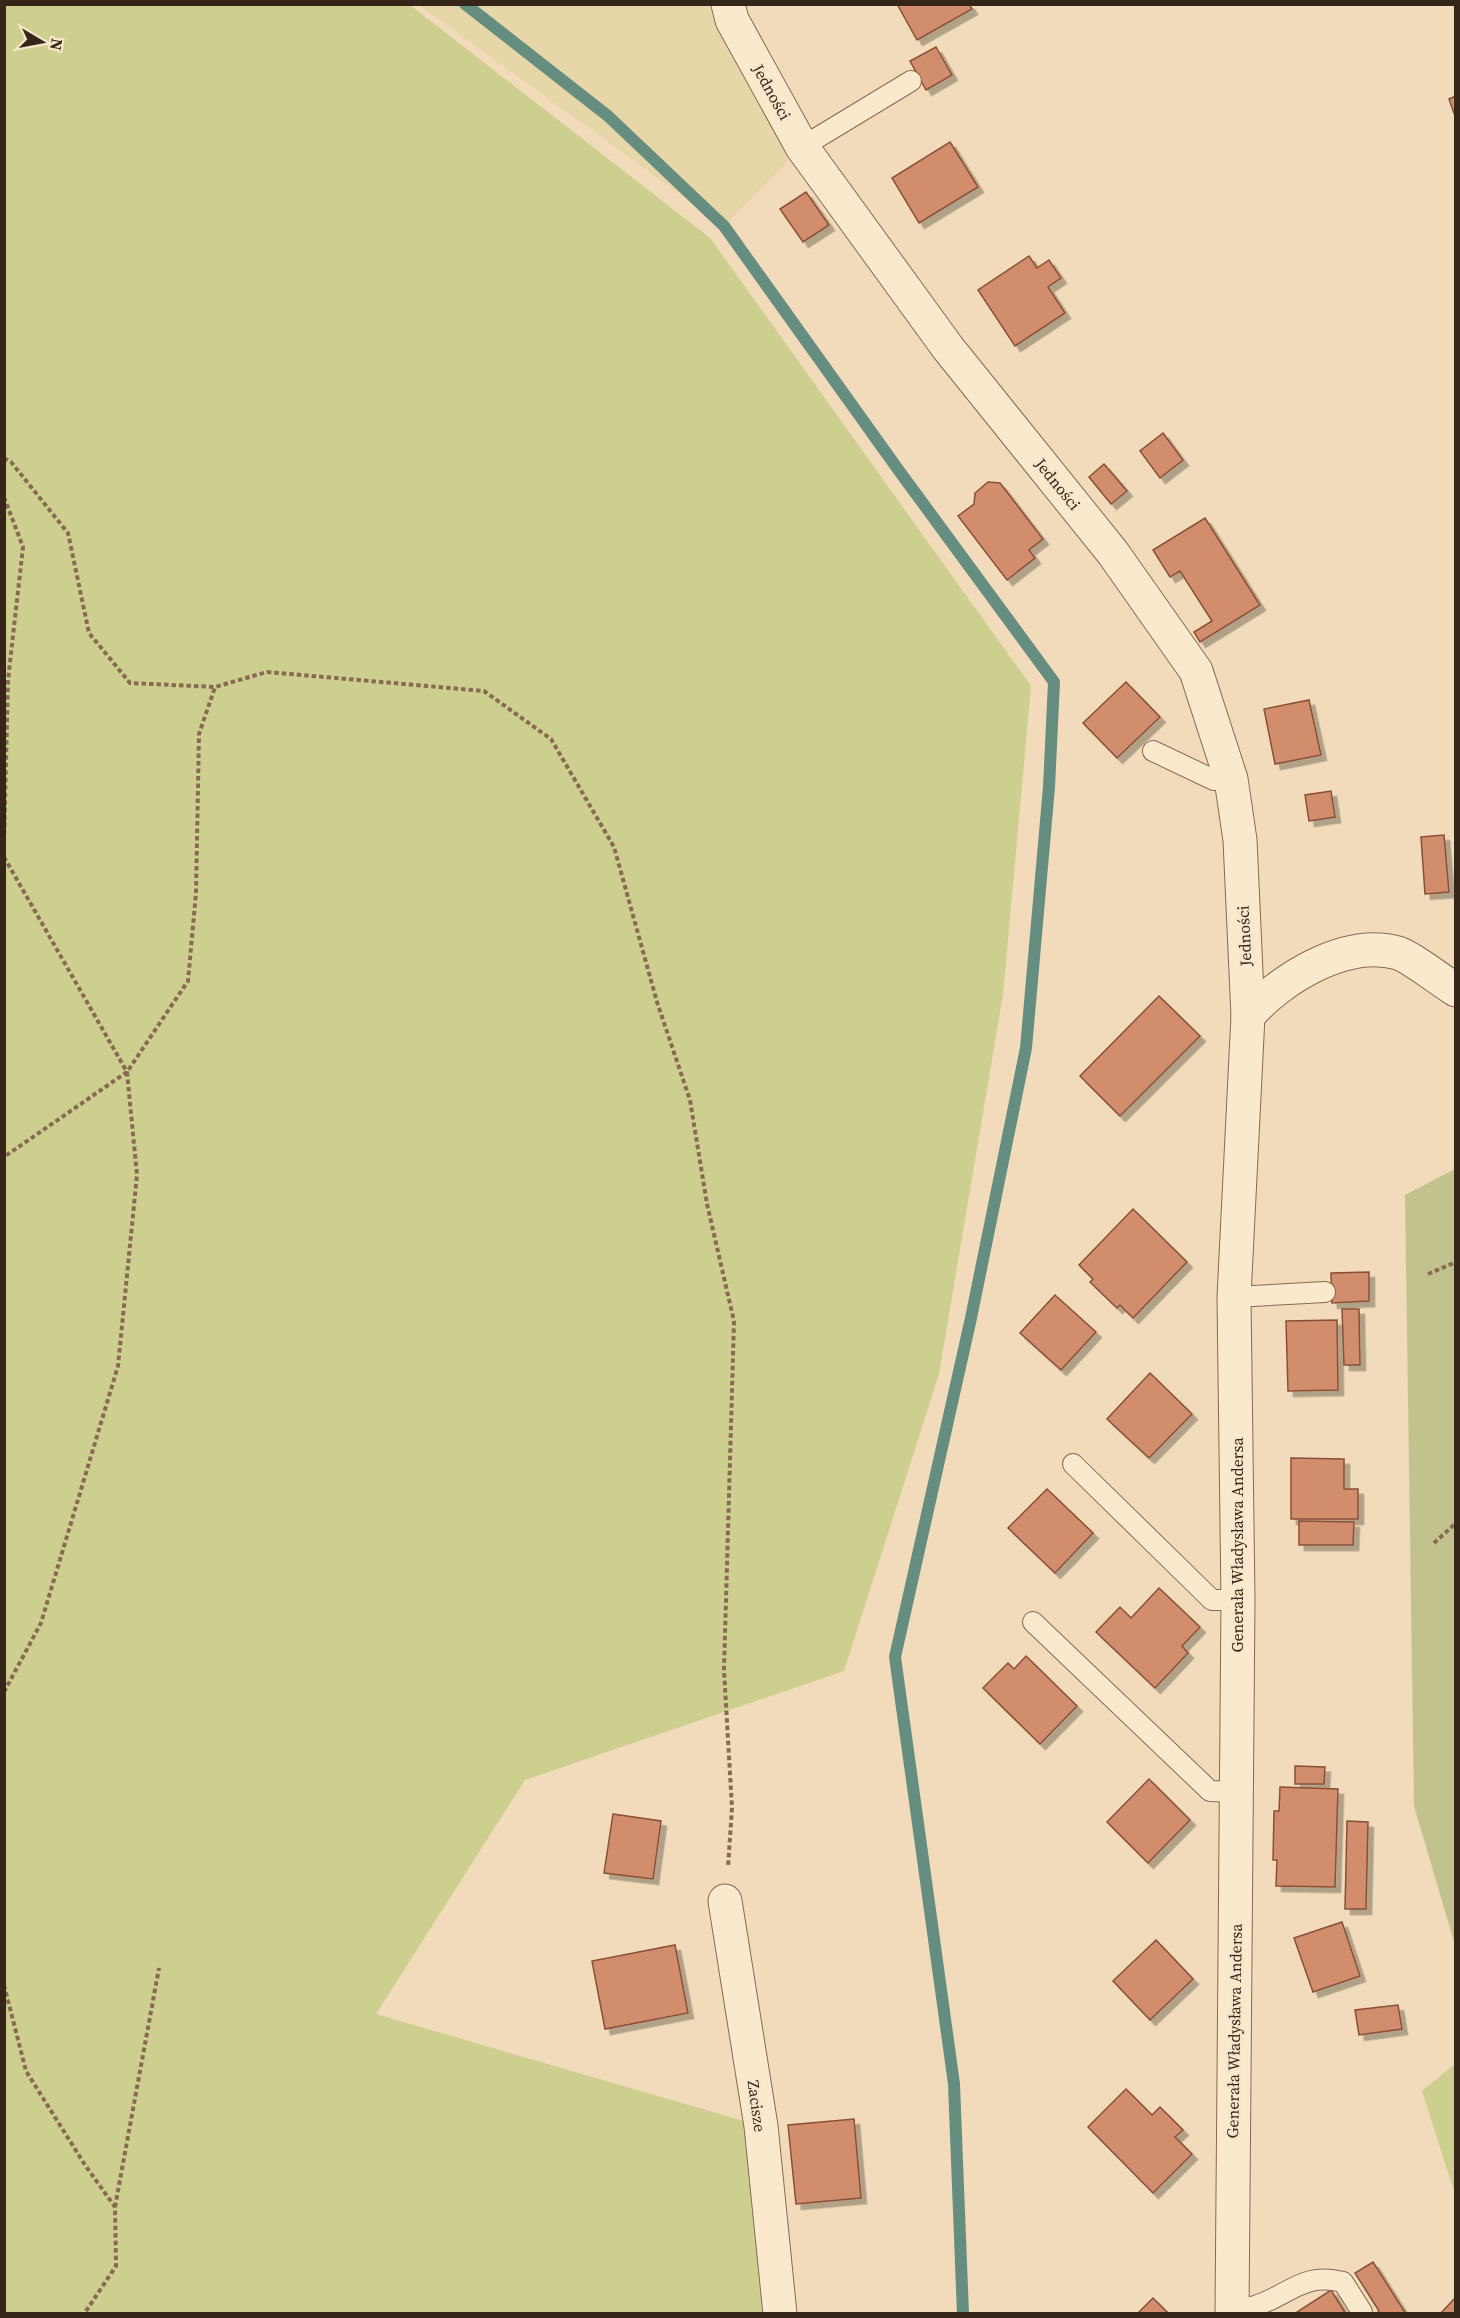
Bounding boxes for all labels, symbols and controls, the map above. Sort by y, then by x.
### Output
north arrow [12,12,72,72]
text: N [45,37,69,53]
street label: Jedności [747,59,796,124]
street label: Jedności [1030,453,1086,515]
street label: Jedności [1231,905,1257,968]
street label: Generała Władysława Andersa [1226,1437,1248,1653]
street label: Generała Władysława Andersa [1221,1922,1247,2139]
street label: Zacisze [742,2079,772,2133]

